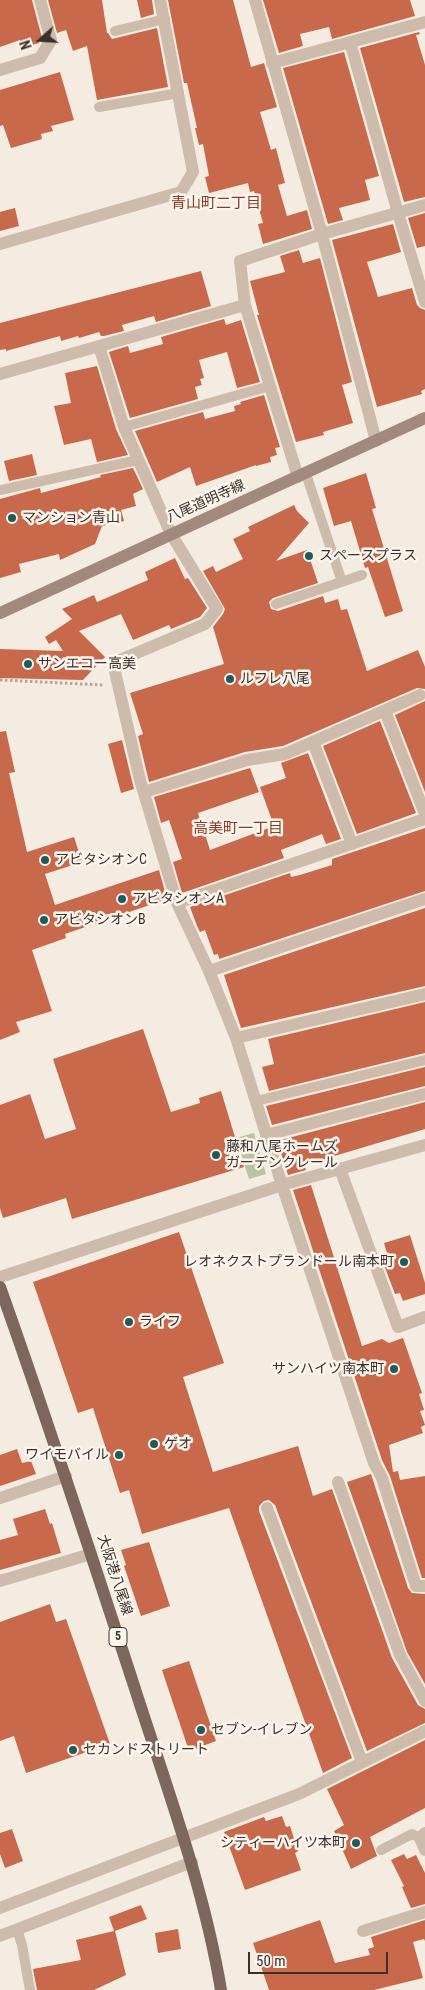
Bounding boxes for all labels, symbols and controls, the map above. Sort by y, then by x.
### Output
north arrow [15,15,65,65]
text: N [17,38,35,52]
district label: 青山町二丁目 [171,195,261,213]
street label: 八尾道明寺線 [164,477,248,527]
place label: マンション青山 [22,510,120,526]
marker: マンション青山 [6,512,18,524]
place label: スペースプラス [319,548,417,564]
marker: スペースプラス [303,550,315,562]
place label: サンエコー高美 [38,656,136,672]
marker: サンエコー高美 [22,658,34,670]
place label: ルフレ八尾 [240,671,310,687]
marker: ルフレ八尾 [224,673,236,685]
district label: 高美町一丁目 [193,820,283,838]
place label: アビタシオンC [55,852,147,868]
marker: アビタシオンC [39,854,51,866]
place label: アビタシオンA [132,891,224,907]
marker: アビタシオンA [116,893,128,905]
place label: アビタシオンB [54,912,146,928]
marker: アビタシオンB [38,914,50,926]
place label: 藤和八尾ホームズ ガーデンクレール [226,1139,338,1172]
marker: 藤和八尾ホームズ ガーデンクレール [210,1149,222,1161]
place label: レオネクストプランドール南本町 [184,1254,394,1270]
marker: レオネクストプランドール南本町 [398,1256,410,1268]
place label: ライフ [139,1314,181,1330]
marker: ライフ [123,1316,135,1328]
place label: サンハイツ南本町 [272,1361,384,1377]
marker: サンハイツ南本町 [388,1363,400,1375]
place label: ゲオ [164,1436,192,1452]
marker: ゲオ [148,1438,160,1450]
place label: ワイモバイル [25,1447,109,1463]
marker: ワイモバイル [113,1449,125,1461]
street label: 大阪港八尾線 [93,1532,135,1618]
road number: 5 [109,1628,127,1646]
place label: セブン-イレブン [211,1722,312,1738]
marker: セブン-イレブン [195,1724,207,1736]
place label: セカンドストリート [83,1742,209,1758]
marker: セカンドストリート [67,1744,79,1756]
place label: シティーハイツ本町 [220,1835,346,1851]
marker: シティーハイツ本町 [350,1837,362,1849]
scale bar [250,1942,390,1974]
text: 50 m [256,1952,286,1970]

